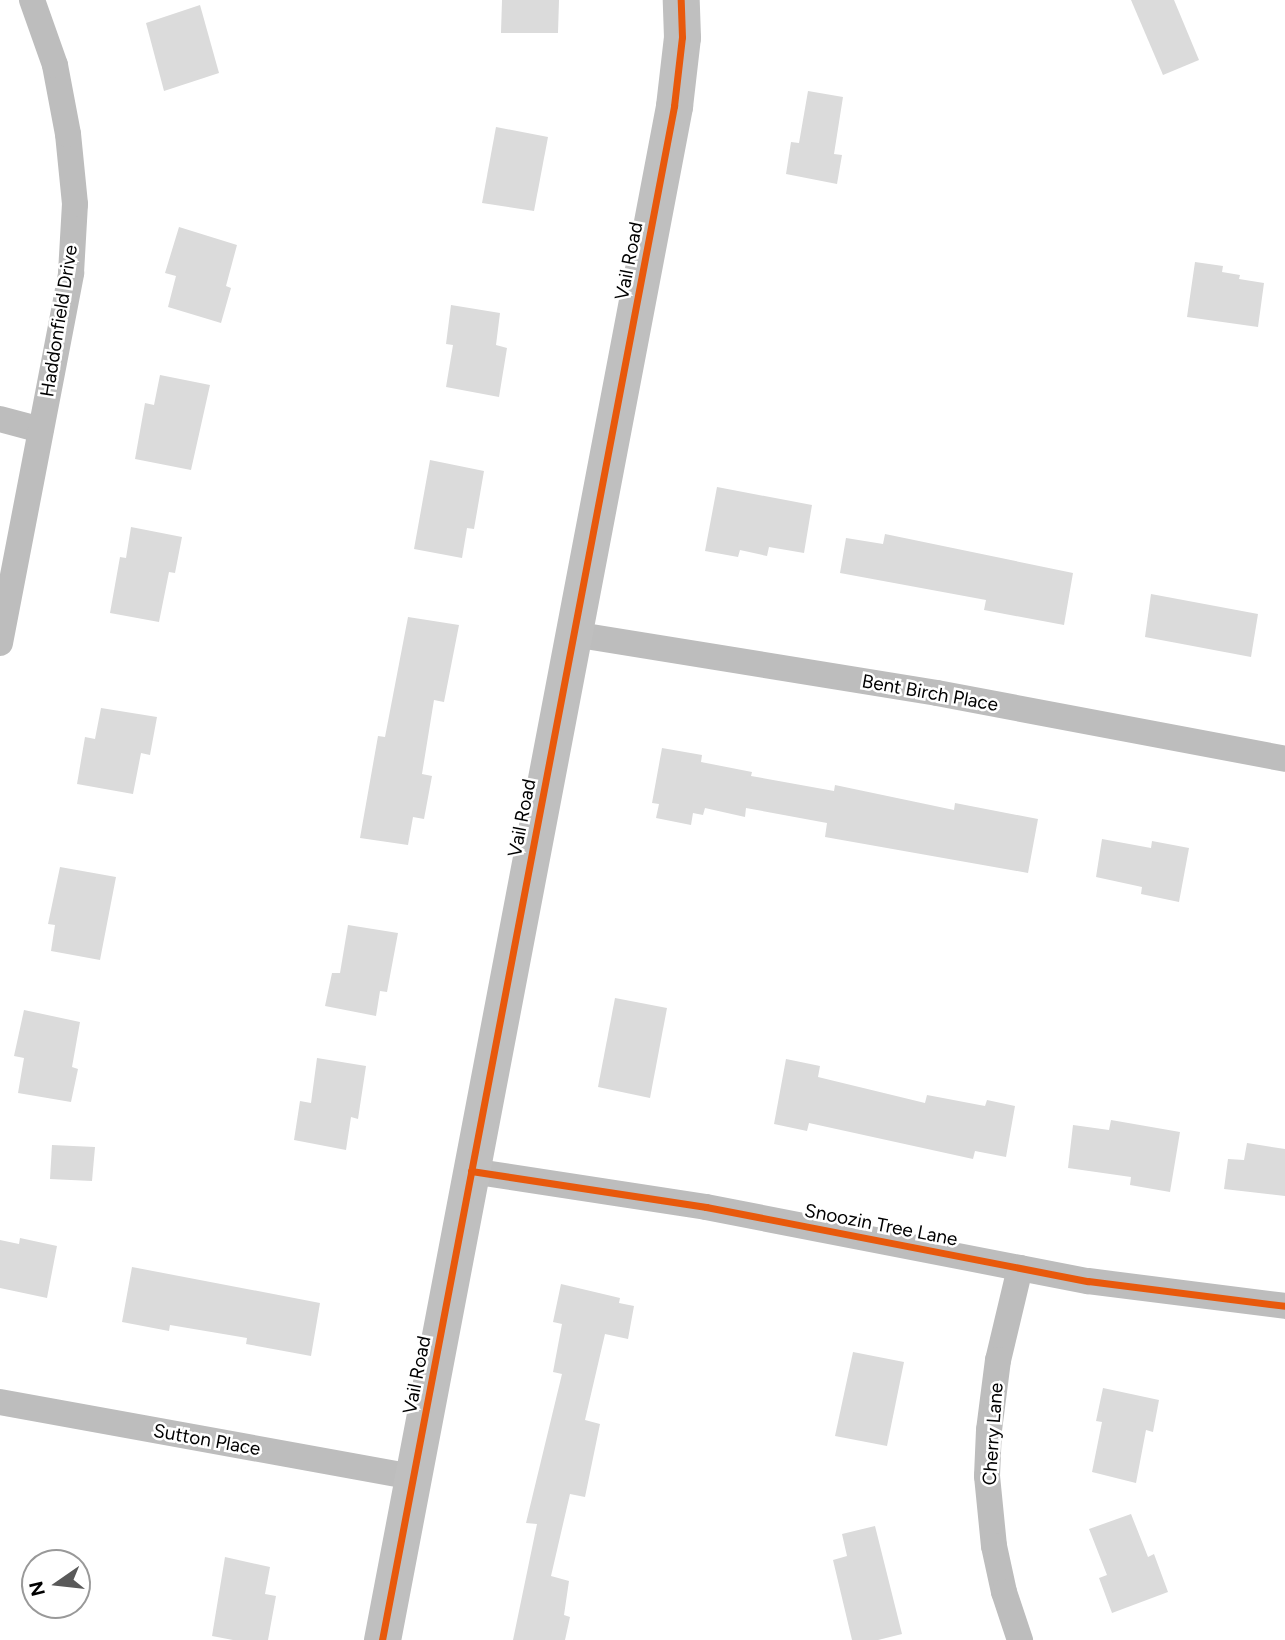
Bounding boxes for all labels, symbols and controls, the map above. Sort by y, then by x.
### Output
street label: Vail Road [610,220,648,302]
street label: Haddonfield Drive [36,243,82,399]
street label: Bent Birch Place [860,670,1000,716]
street label: Vail Road [503,777,541,859]
street label: Snoozin Tree Lane [803,1199,959,1251]
street label: Vail Road [398,1334,436,1416]
street label: Cherry Lane [978,1382,1008,1486]
street label: Sutton Place [152,1419,262,1461]
north arrow [21,1549,91,1619]
text: N [24,1579,50,1599]

